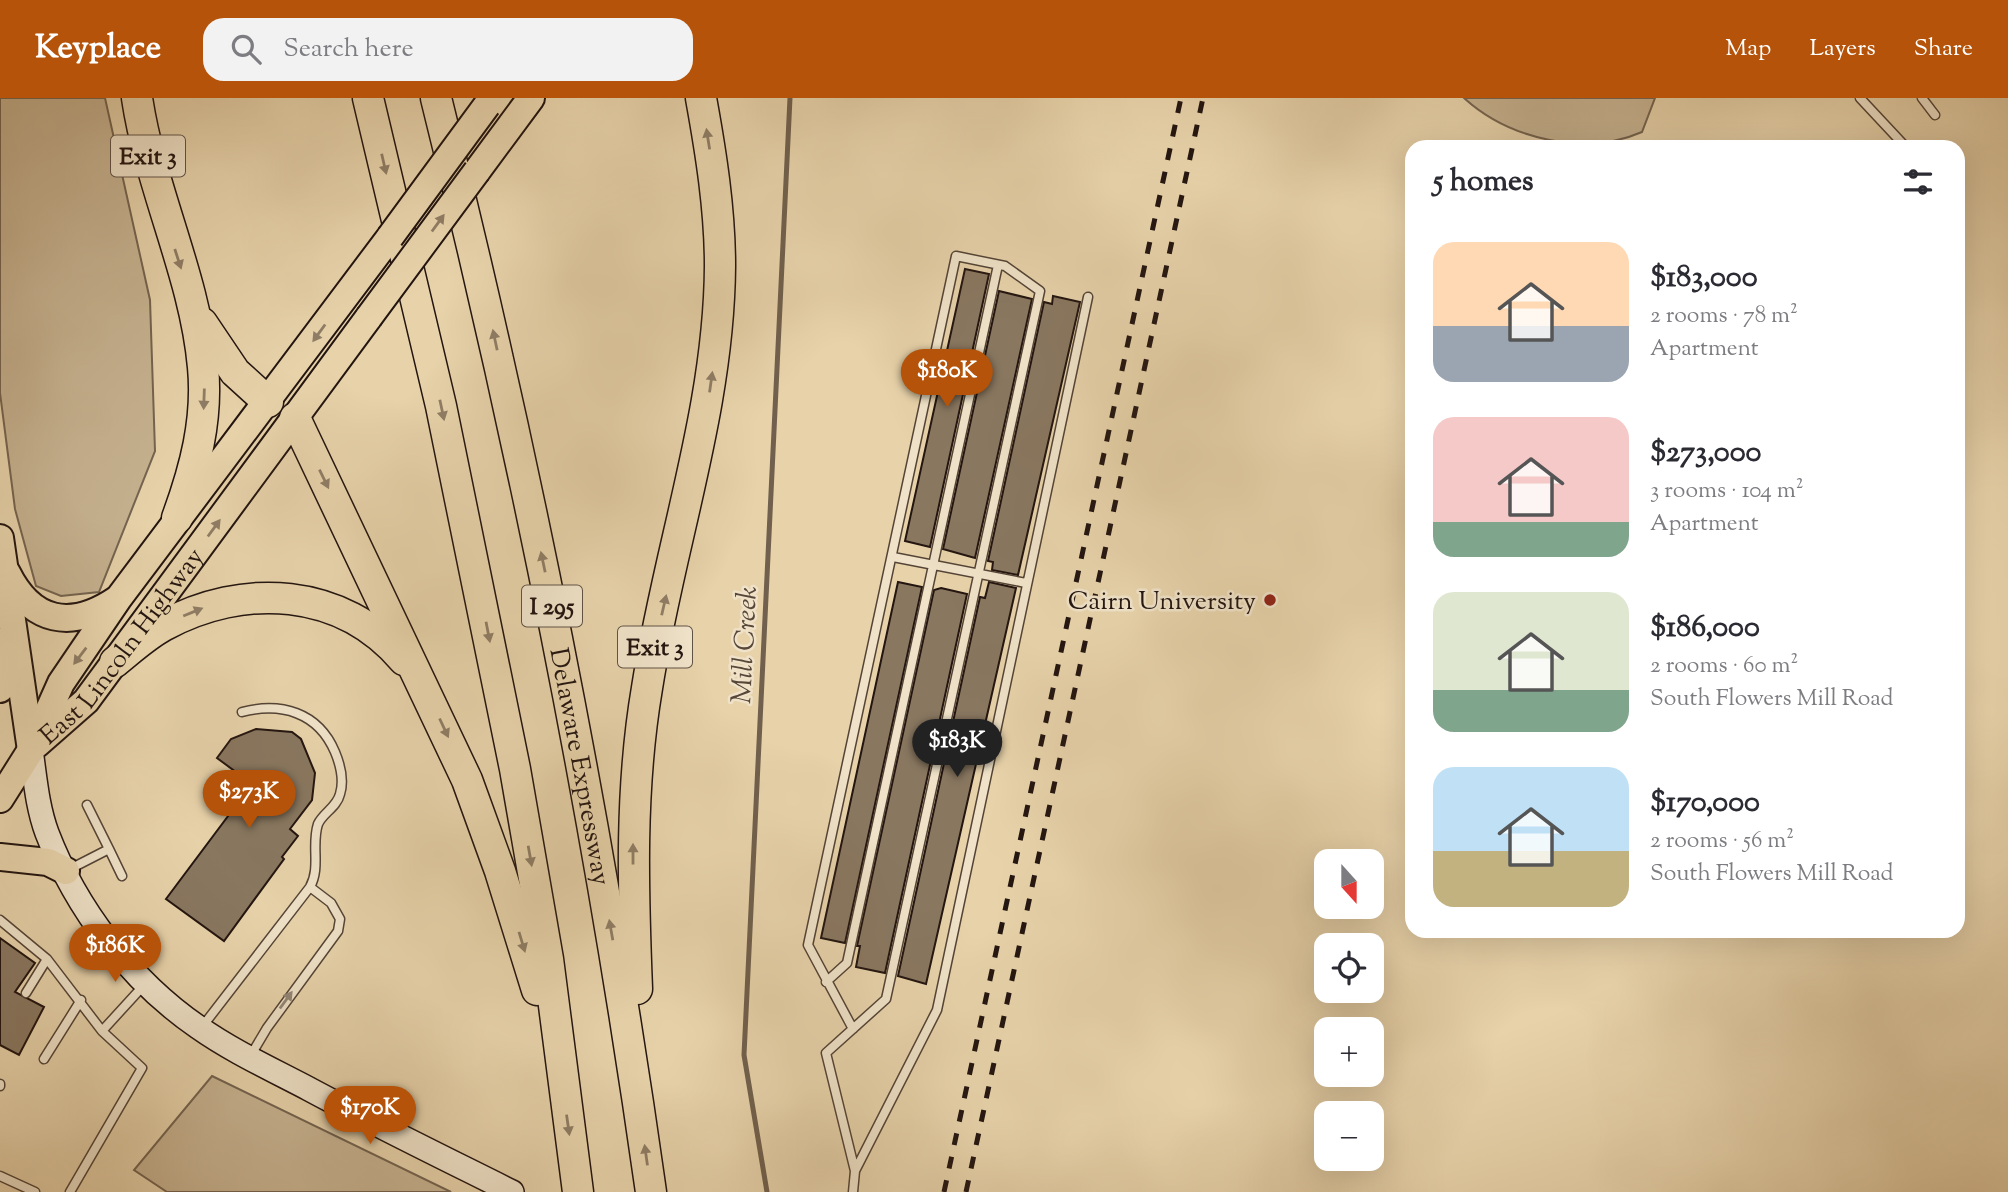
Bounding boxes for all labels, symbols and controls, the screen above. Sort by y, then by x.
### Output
search box [203,18,693,81]
text: Keyplace [35,25,161,73]
icon: search [227,30,265,68]
text: Search here [283,31,414,68]
text: Map [1725,32,1771,66]
text: Layers [1809,32,1876,66]
text: Share [1914,32,1973,66]
one-way arrow [702,128,713,150]
road number: Exit 3 [111,136,185,176]
one-way arrow [379,153,390,175]
text: 5 homes [1433,161,1534,204]
icon: filters [1899,163,1937,201]
one-way arrow [431,214,445,232]
one-way arrow [174,249,184,270]
text: $183,000 [1650,257,1758,300]
icon: home [1489,270,1573,354]
text: 2 rooms · 78 m² [1650,300,1798,333]
one-way arrow [312,324,326,342]
one-way arrow [489,329,500,351]
text: Apartment [1650,333,1759,366]
pin: $180K [898,350,996,409]
text: $180K [917,355,977,388]
one-way arrow [705,371,716,393]
one-way arrow [198,388,209,410]
one-way arrow [436,399,447,421]
text: $273,000 [1650,432,1761,475]
icon: home [1489,445,1573,529]
one-way arrow [319,469,330,489]
text: 3 rooms · 104 m² [1650,475,1804,508]
text: Apartment [1650,508,1759,541]
one-way arrow [206,519,220,537]
street label: East Lincoln Highway [32,541,214,755]
one-way arrow [538,551,549,573]
place label: Cairn University [1068,584,1256,621]
water label: Mill Creek [723,585,769,705]
road number: I 295 [522,586,582,626]
marker: Cairn University [1262,592,1278,608]
one-way arrow [659,594,670,616]
one-way arrow [182,607,203,618]
text: $186,000 [1650,607,1760,650]
icon: home [1489,620,1573,704]
one-way arrow [483,621,494,643]
road number: Exit 3 [618,626,692,668]
street label: Delaware Expressway [538,645,618,888]
one-way arrow [74,647,88,665]
text: 2 rooms · 60 m² [1650,650,1798,683]
text: South Flowers Mill Road [1650,683,1894,716]
one-way arrow [439,718,450,739]
pin: $183K [908,720,1006,779]
text: $183K [928,725,986,758]
pin: $273K [200,770,298,830]
text: $273K [219,776,279,809]
text: $170,000 [1650,782,1760,825]
icon: home [1489,795,1573,879]
text: 2 rooms · 56 m² [1650,825,1794,858]
one-way arrow [627,843,639,865]
one-way arrow [525,845,536,867]
north arrow [1314,849,1384,919]
map controls [1314,849,1384,1171]
text: South Flowers Mill Road [1650,858,1894,891]
one-way arrow [605,919,616,941]
pin: $186K [66,924,164,984]
text: $186K [85,930,145,963]
one-way arrow [518,932,528,953]
button: locate [1314,933,1384,1003]
one-way arrow [279,992,294,1010]
button: + [1314,1017,1384,1087]
pin: $170K [321,1086,419,1146]
text: $170K [340,1092,400,1125]
button: − [1314,1101,1384,1171]
one-way arrow [563,1114,574,1136]
one-way arrow [640,1144,651,1166]

